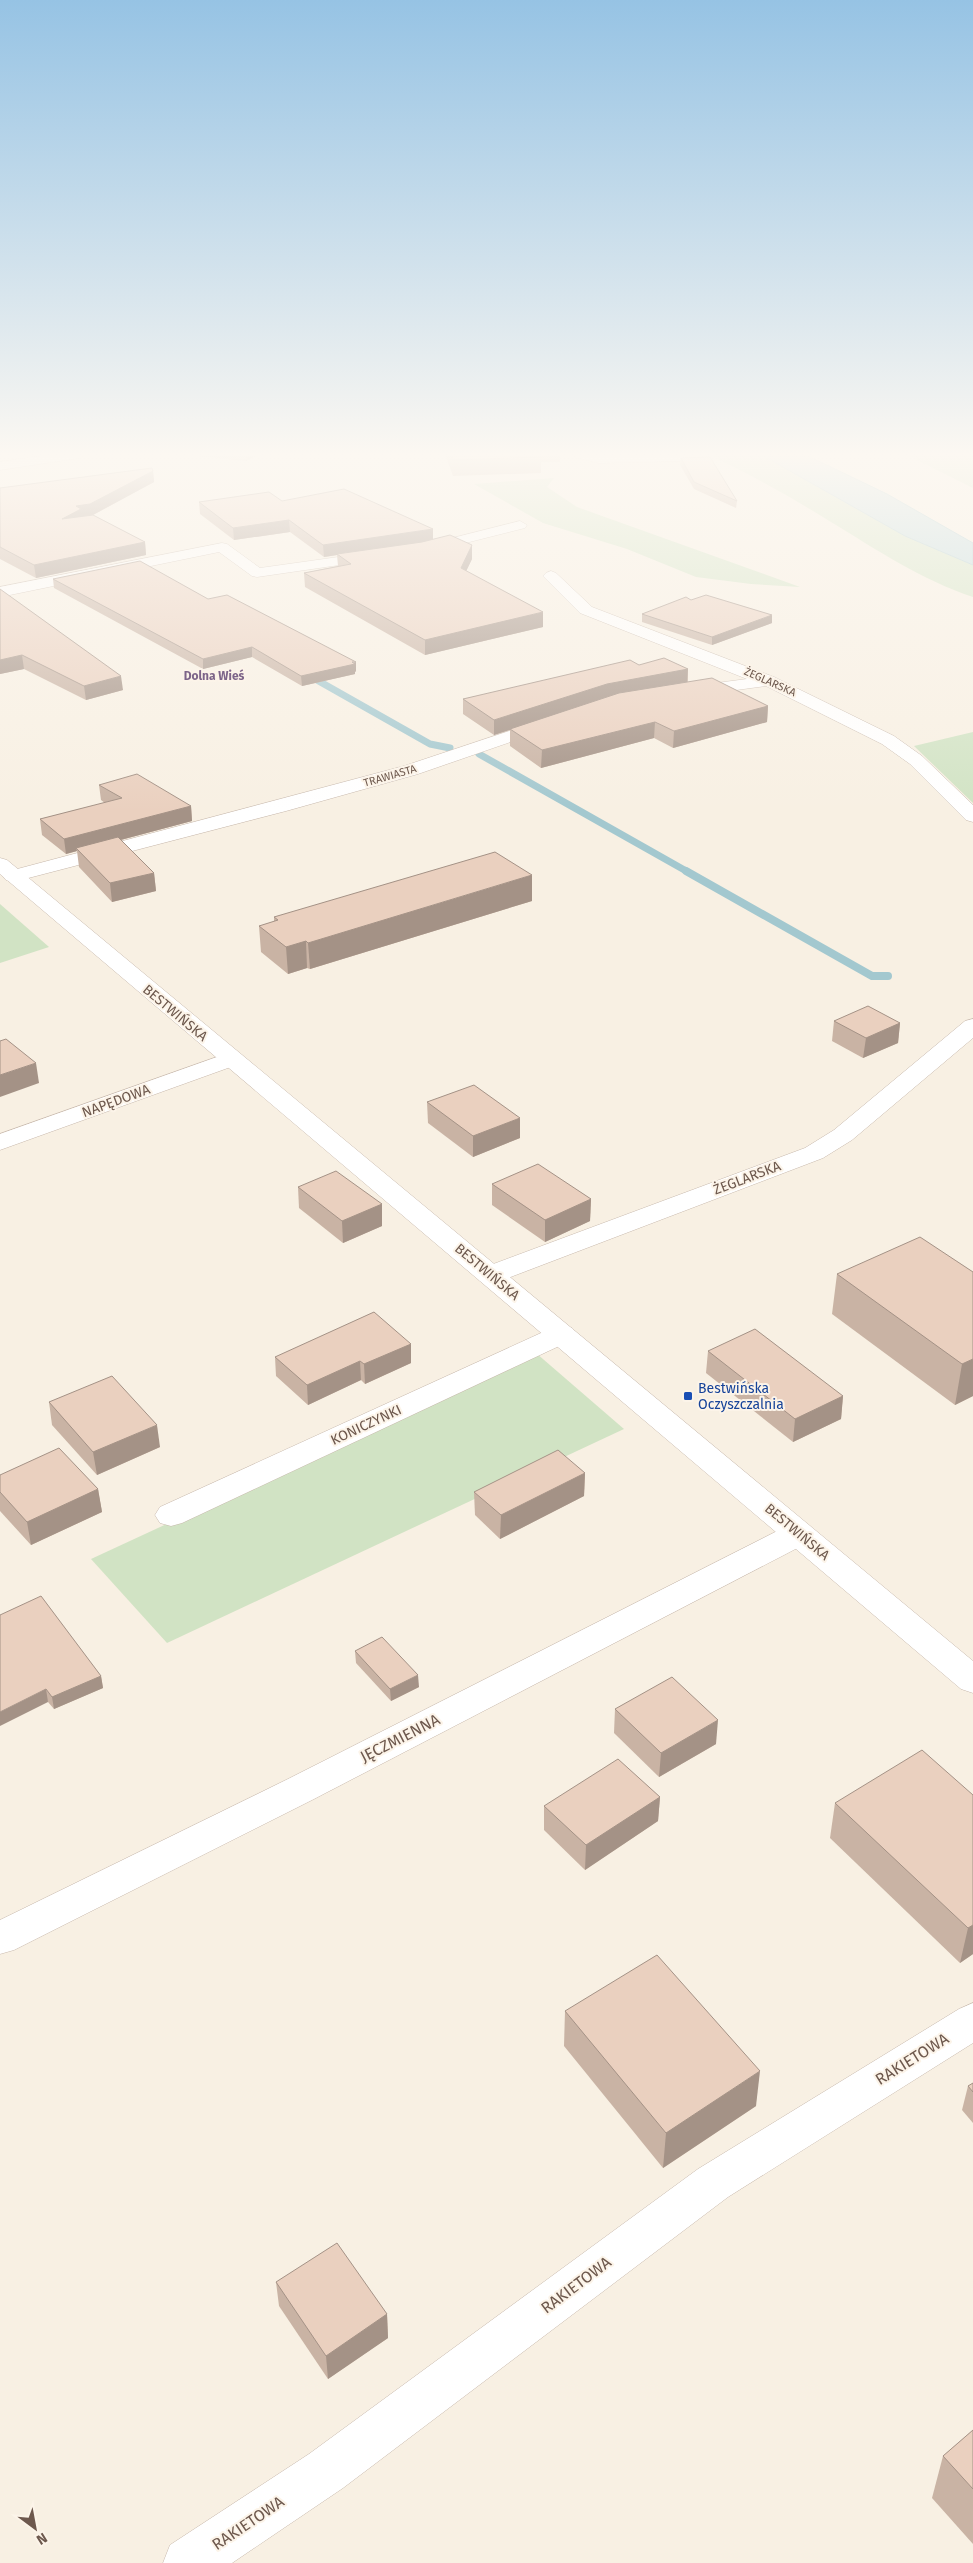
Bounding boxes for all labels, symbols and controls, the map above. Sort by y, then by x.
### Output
street label: ŻEGLARSKA [742,664,799,700]
district label: Dolna Wieś [184,669,245,683]
street label: TRAWIASTA [362,762,419,790]
street label: BESTWIŃSKA [139,980,212,1045]
street label: NAPĘDOWA [79,1081,153,1121]
street label: ŻEGLARSKA [711,1156,783,1199]
street label: BESTWIŃSKA [451,1239,524,1304]
place label: Bestwińska Oczyszczalnia [698,1380,784,1413]
marker: Bestwińska Oczyszczalnia [682,1390,694,1402]
street label: KONICZYNKI [328,1401,404,1449]
street label: BESTWIŃSKA [761,1499,834,1564]
street label: JĘCZMIENNA [357,1709,444,1766]
street label: RAKIETOWA [872,2029,953,2089]
street label: RAKIETOWA [537,2252,615,2317]
street label: RAKIETOWA [208,2492,288,2554]
north arrow [10,2503,60,2553]
text: N [33,2529,50,2548]

